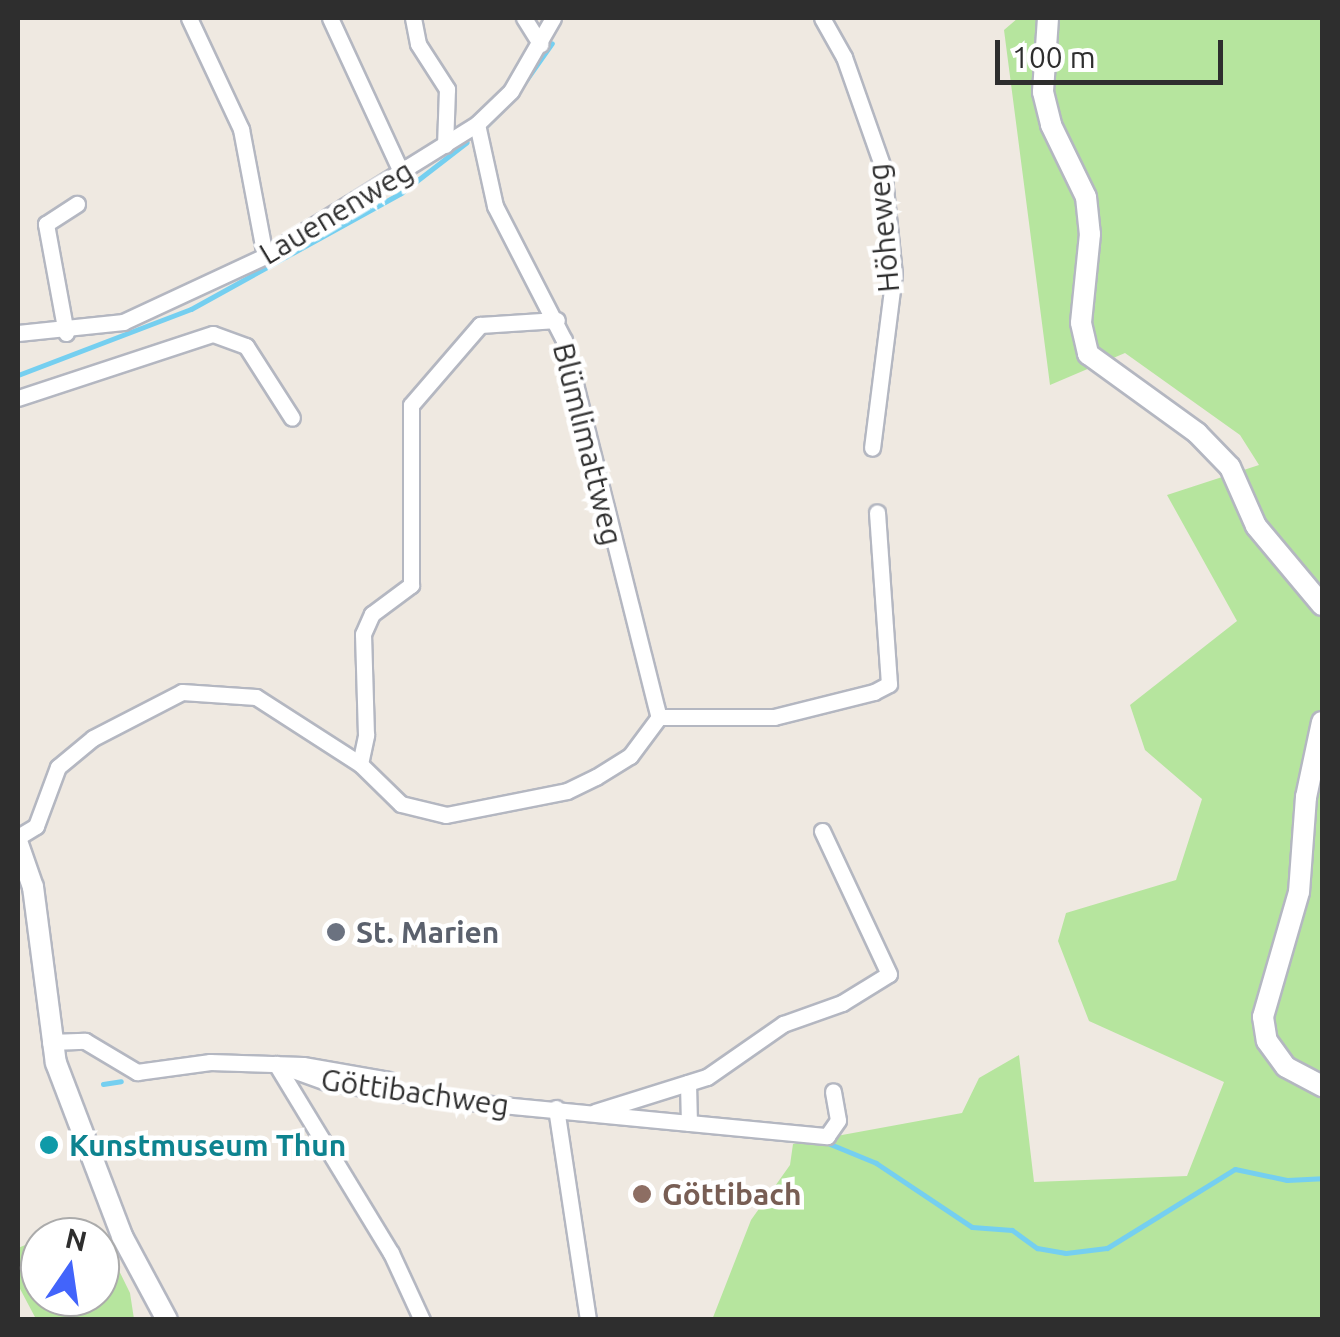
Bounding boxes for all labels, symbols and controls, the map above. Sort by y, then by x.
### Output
scale bar [1000,20,1228,82]
text: 100 m [1012,40,1096,74]
street label: Lauenenweg [253,152,419,272]
street label: Höheweg [859,162,907,294]
street label: Blümlimattweg [545,339,631,549]
place label: St. Marien [356,914,499,950]
marker: St. Marien [325,921,347,943]
street label: Göttibachweg [319,1061,511,1123]
place label: Kunstmuseum Thun [69,1127,346,1163]
marker: Kunstmuseum Thun [38,1134,60,1156]
place label: Göttibach [662,1176,802,1212]
marker: Göttibach [631,1183,653,1205]
north arrow [20,1217,120,1317]
text: N [63,1222,90,1257]

